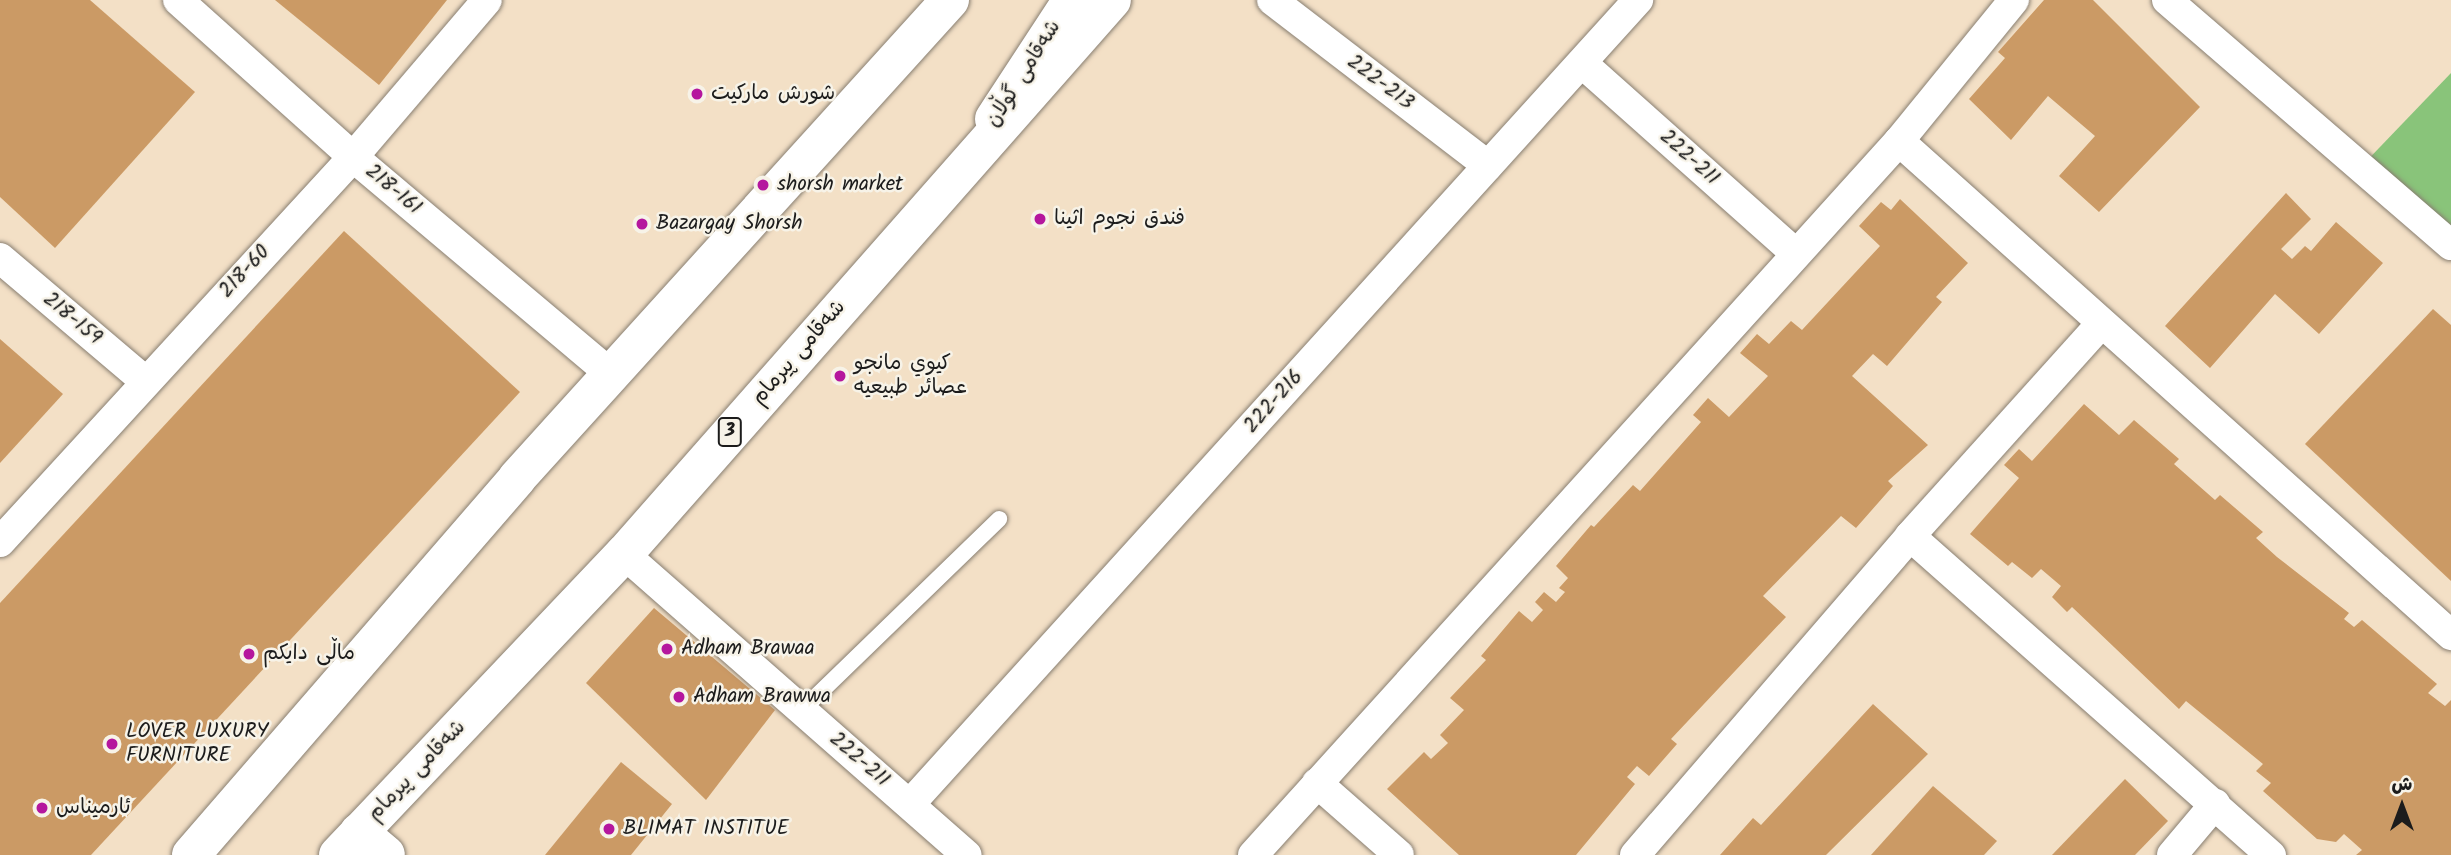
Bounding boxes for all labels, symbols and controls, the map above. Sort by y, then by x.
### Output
street label: شەقامی گوڵان [981,16,1067,132]
street label: 222-213 [1342,50,1418,116]
place label: شورش ماركيت [711,81,835,107]
marker: شورش ماركيت [689,86,705,102]
street label: 222-211 [1654,125,1724,191]
street label: 218-161 [360,159,426,221]
place label: shorsh market [777,172,903,198]
marker: shorsh market [755,177,771,193]
place label: فندق نجوم اثينا [1054,206,1185,232]
place label: Bazargay Shorsh [656,211,802,237]
marker: فندق نجوم اثينا [1032,211,1048,227]
marker: Bazargay Shorsh [634,216,650,232]
street label: 218-60 [214,240,276,304]
street label: 218-159 [37,287,107,351]
street label: شەقامی پیرمام [747,295,851,411]
place label: كيوي مانجو عصائر طبيعيه [854,351,967,401]
street label: 222-216 [1239,365,1309,439]
marker: كيوي مانجو عصائر طبيعيه [832,368,848,384]
road number: 3 [718,416,742,448]
place label: Adham Brawaa [681,636,814,662]
place label: ماڵی دايكم [263,641,355,667]
marker: Adham Brawaa [659,641,675,657]
marker: ماڵی دايكم [241,646,257,662]
place label: Adham Brawwa [693,684,831,710]
marker: Adham Brawwa [671,689,687,705]
street label: شەقامی پیرمام [363,715,471,827]
place label: LOVER LUXURY FURNITURE [126,719,269,769]
street label: 222-211 [824,727,894,793]
marker: LOVER LUXURY FURNITURE [104,736,120,752]
text: ش [2392,770,2412,800]
north arrow [2367,771,2437,841]
place label: ئارميناس [56,795,131,821]
marker: ئارميناس [34,800,50,816]
place label: BLIMAT INSTITUE [623,816,789,842]
marker: BLIMAT INSTITUE [601,821,617,837]

